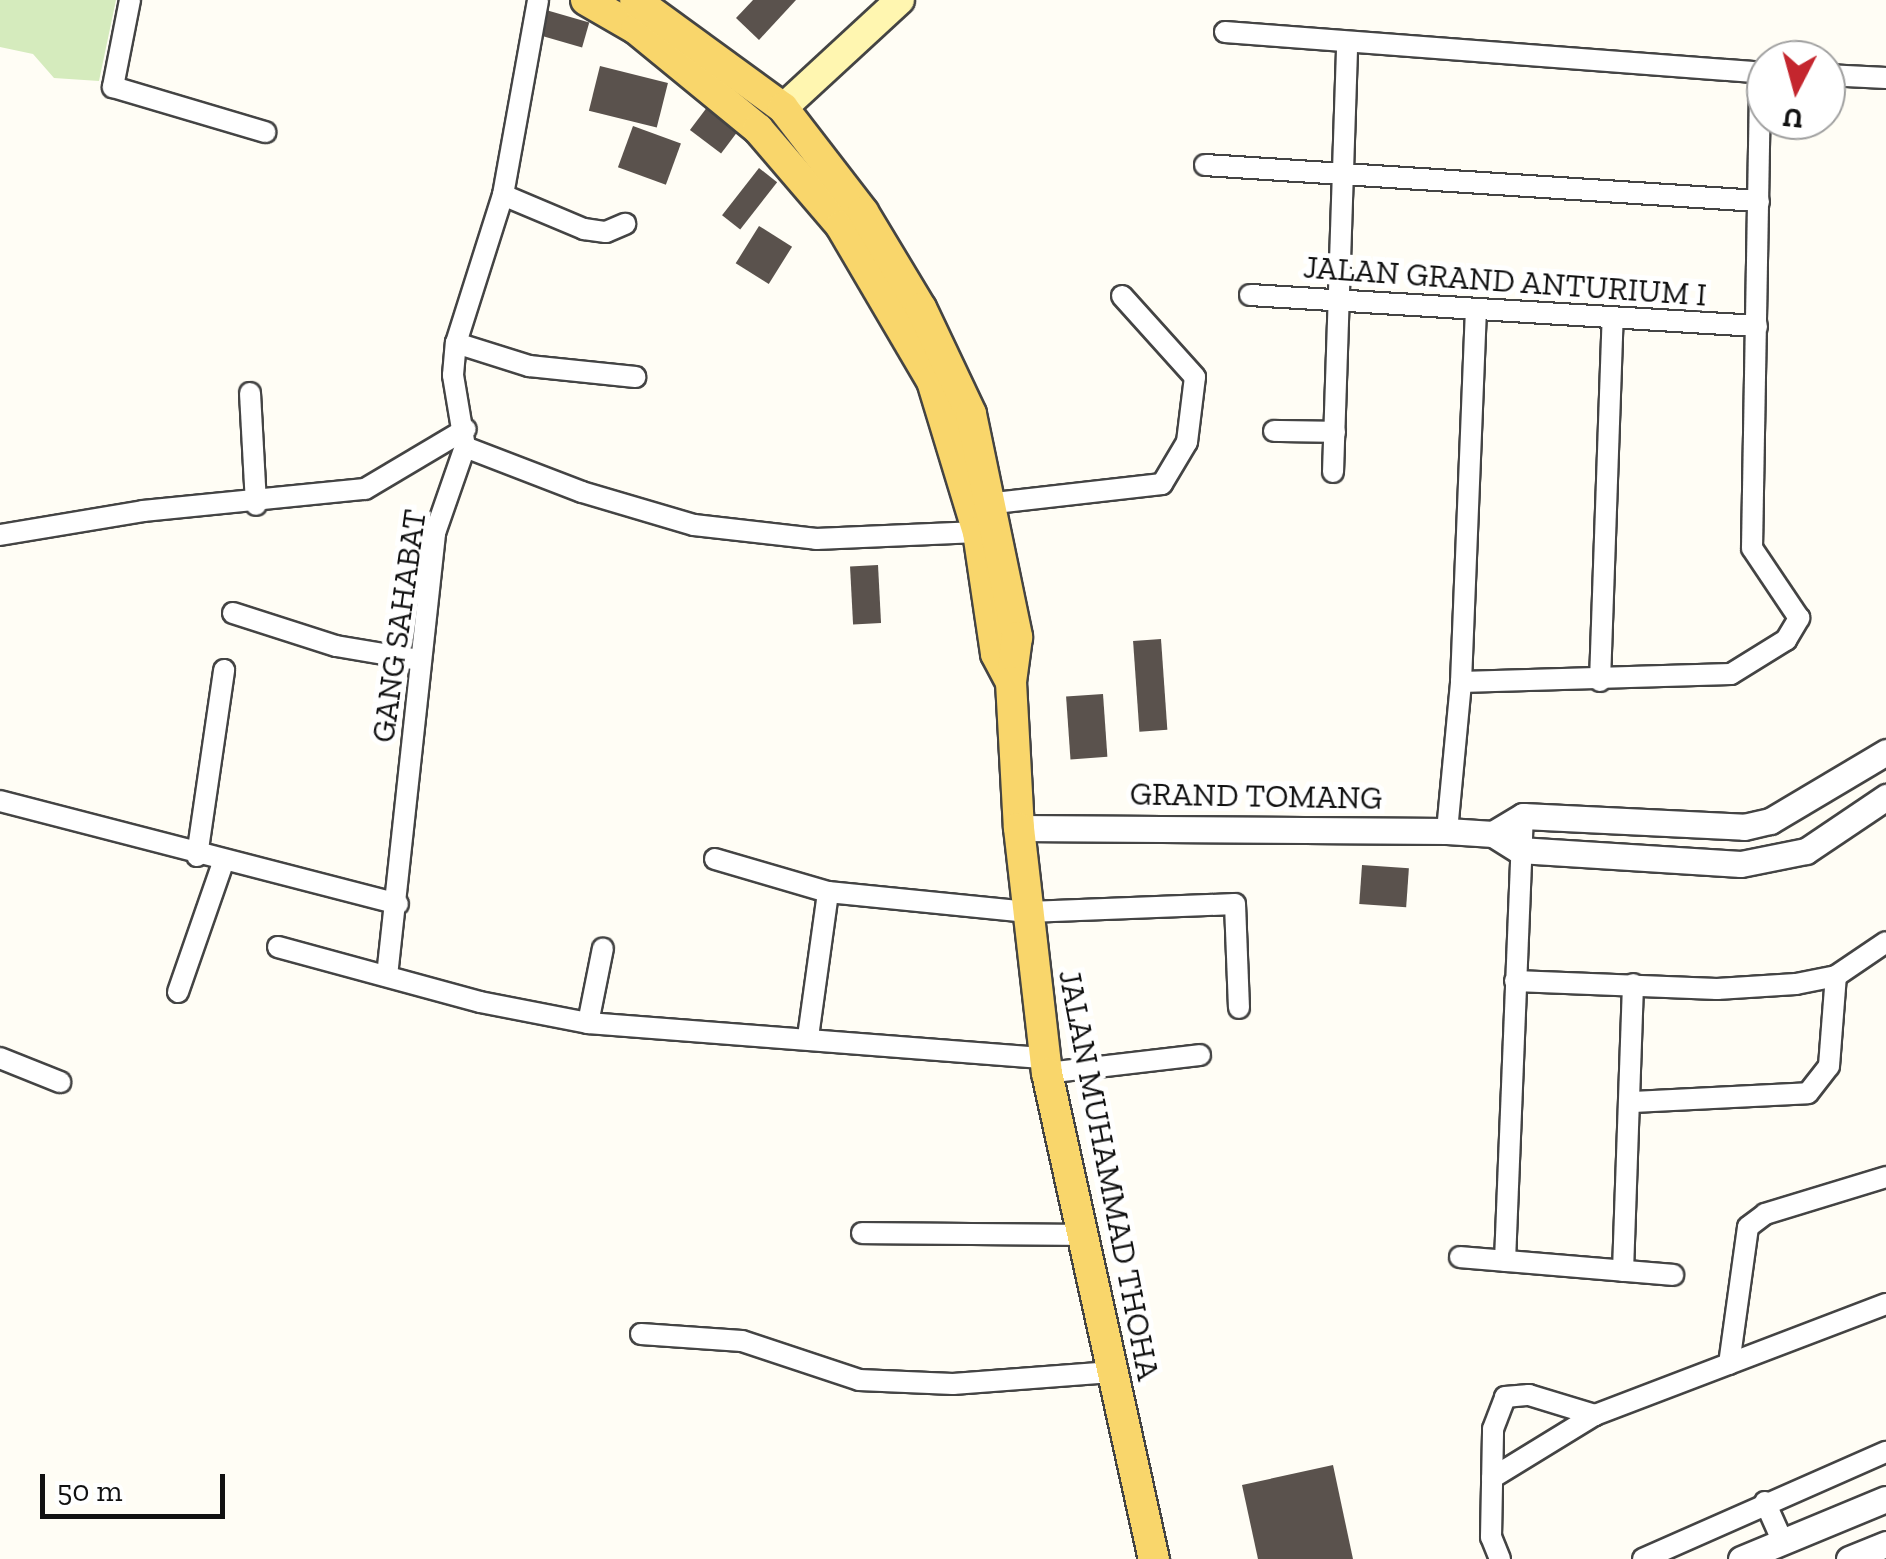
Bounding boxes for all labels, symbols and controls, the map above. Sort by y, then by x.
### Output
north arrow [1746,40,1846,140]
text: U [1781,101,1805,136]
street label: JALAN GRAND ANTURIUM I [1301,248,1709,314]
street label: GANG SAHABAT [364,507,434,745]
street label: GRAND TOMANG [1129,775,1383,817]
street label: JALAN MUHAMMAD THOHA [1050,966,1168,1384]
scale bar [45,1454,230,1516]
text: 50 m [57,1473,122,1509]

